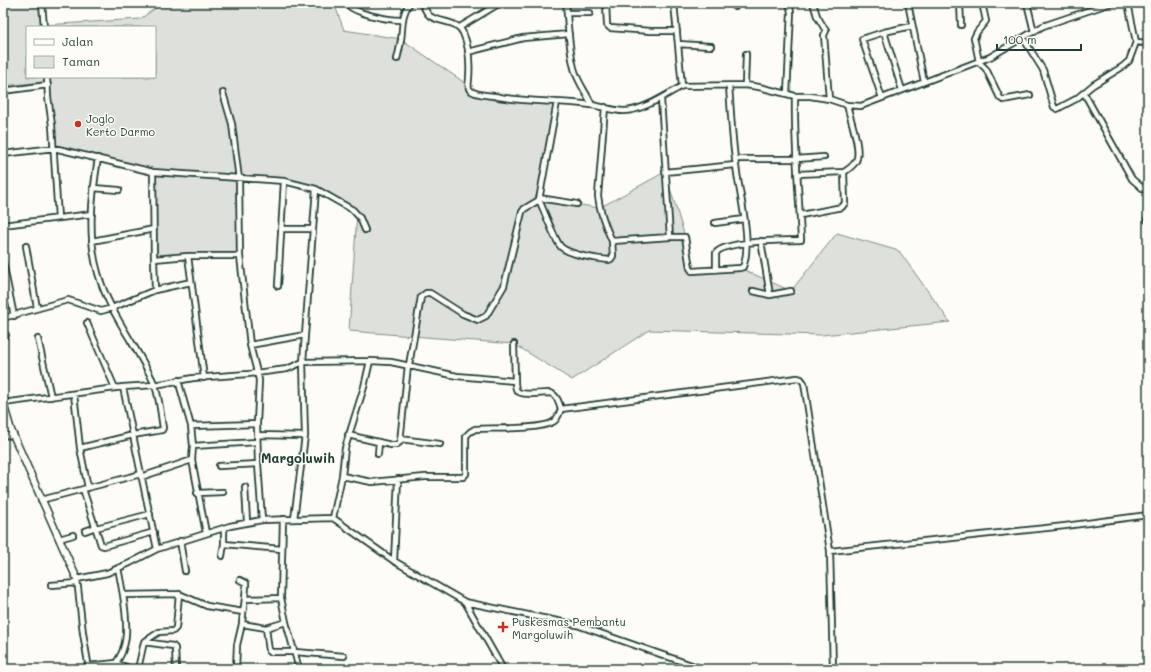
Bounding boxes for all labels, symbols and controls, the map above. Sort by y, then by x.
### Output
legend [26,26,156,78]
scale bar [997,26,1081,52]
text: 100 m [1003,31,1037,47]
text: Jalan [62,33,93,49]
text: Taman [62,53,100,69]
place label: Joglo Kerto Darmo [86,111,156,139]
marker: Joglo Kerto Darmo [73,119,83,129]
district label: Margoluwih [261,449,335,466]
place label: Puskesmas Pembantu Margoluwih [512,614,626,642]
marker: Puskesmas Pembantu Margoluwih [497,621,509,633]

